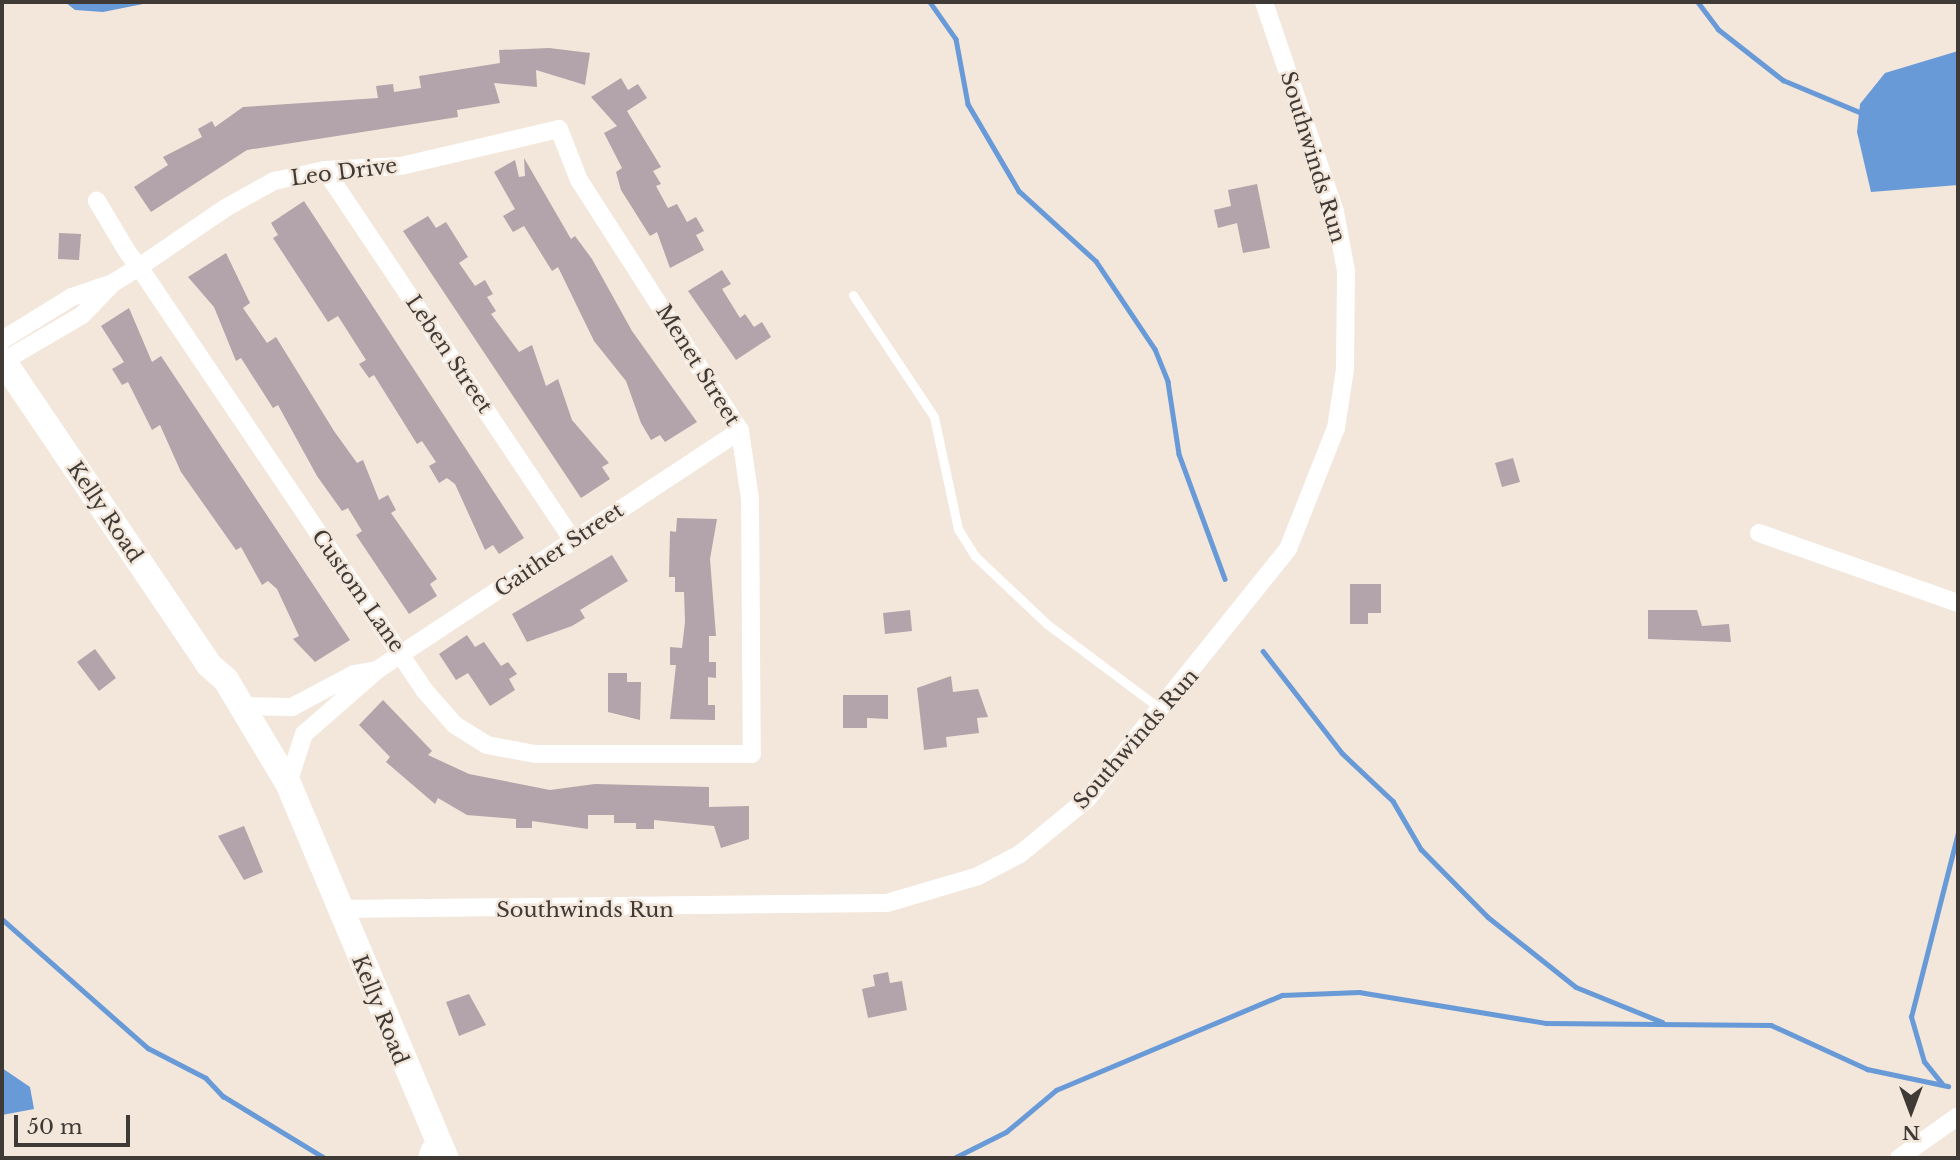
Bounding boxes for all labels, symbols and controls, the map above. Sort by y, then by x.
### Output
street label: Southwinds Run [1275,68,1351,246]
street label: Leo Drive [289,153,399,191]
street label: Leben Street [400,290,498,418]
street label: Menet Street [651,300,745,430]
street label: Kelly Road [62,457,148,567]
street label: Gaither Street [489,497,629,603]
street label: Custom Lane [306,525,410,657]
street label: Southwinds Run [1068,664,1204,814]
street label: Southwinds Run [496,897,674,923]
street label: Kelly Road [346,951,414,1069]
north arrow [1876,1076,1946,1146]
scale bar [18,1100,133,1144]
text: 50 m [27,1114,82,1140]
text: N [1902,1121,1920,1144]

